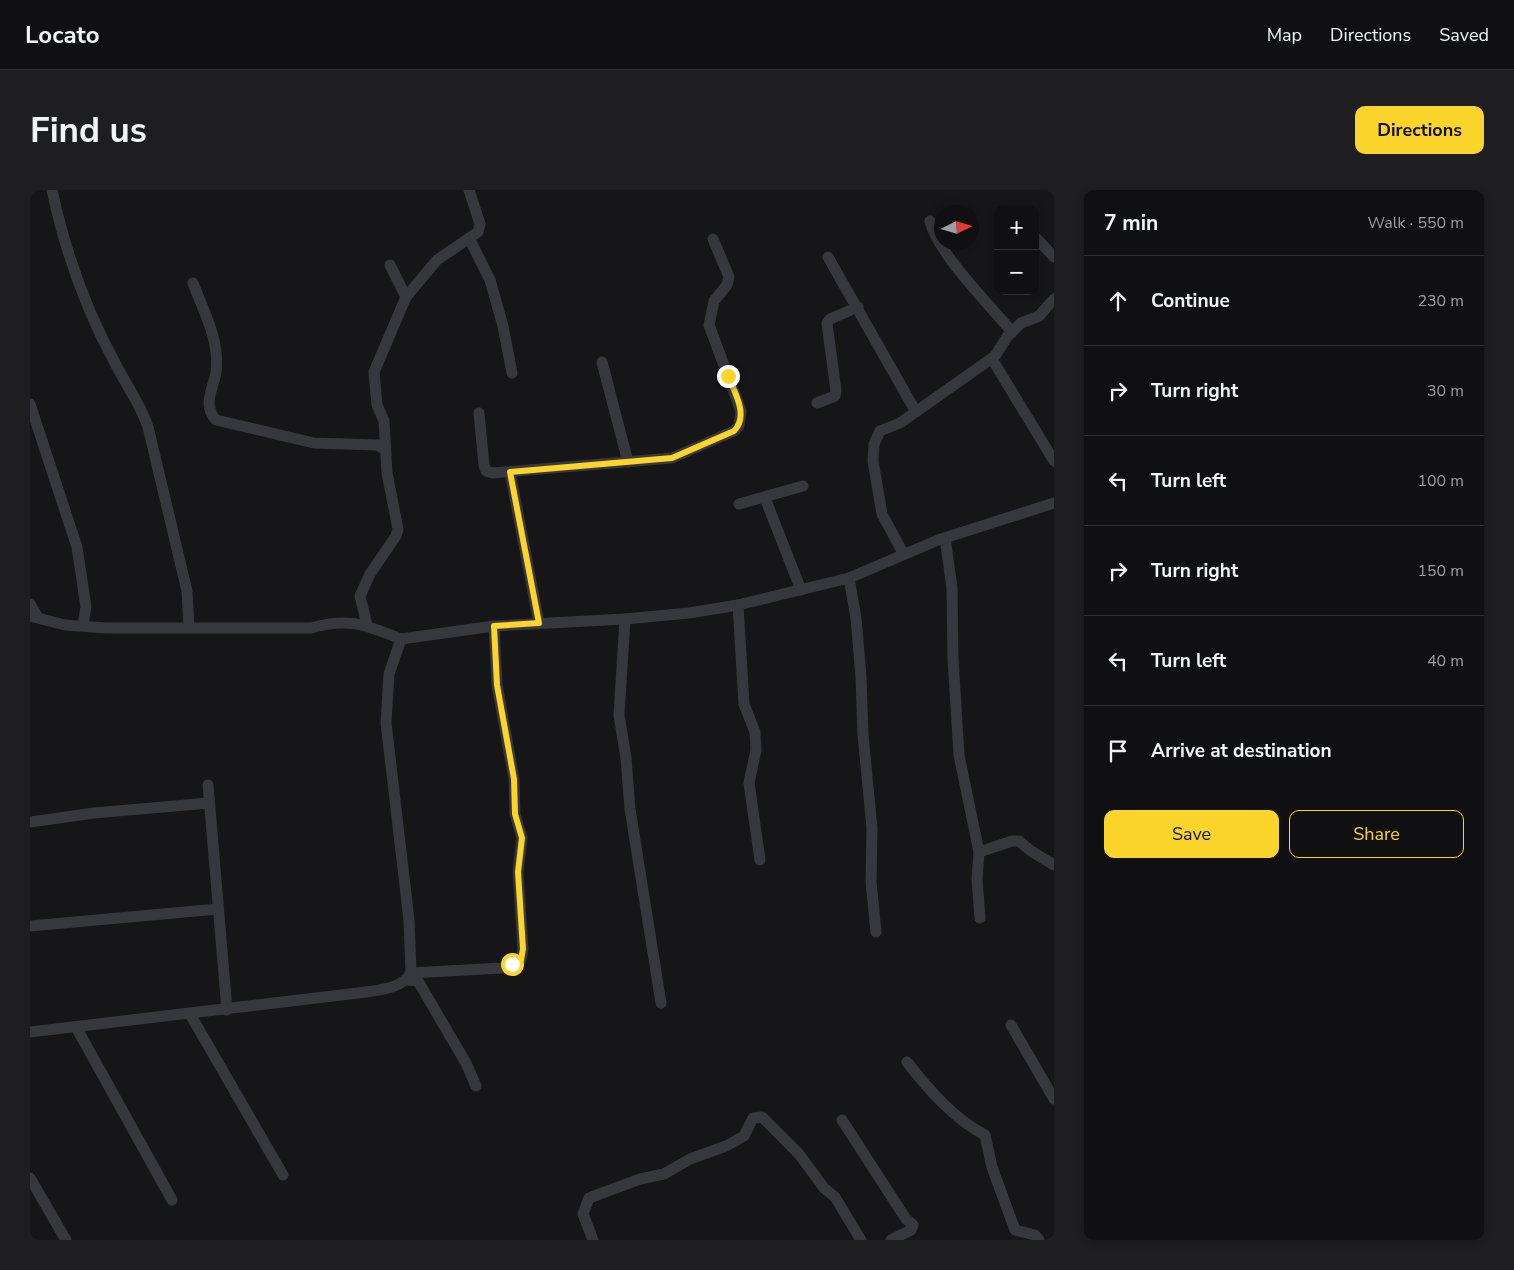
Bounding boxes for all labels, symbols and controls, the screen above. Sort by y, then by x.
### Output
text: Locato [25,19,100,51]
text: Map [1267,23,1302,47]
text: Directions [1330,23,1411,47]
text: Saved [1439,23,1489,47]
button: Directions [1355,106,1484,154]
text: Find us [30,107,147,154]
north arrow [934,205,979,250]
map controls [994,205,1039,295]
button: + [994,205,1039,250]
text: 7 min [1104,209,1158,237]
text: Walk · 550 m [1368,212,1464,234]
button: − [994,250,1039,295]
icon: ahead [1104,287,1132,315]
text: Continue [1151,288,1230,314]
text: 230 m [1417,290,1464,312]
route end [717,365,740,388]
icon: right [1104,377,1132,405]
text: Turn right [1151,378,1238,404]
text: 30 m [1427,380,1464,402]
icon: left [1104,467,1132,495]
text: Turn left [1151,468,1226,494]
text: 100 m [1417,470,1464,492]
icon: right [1104,557,1132,585]
text: Turn right [1151,558,1238,584]
text: 150 m [1417,560,1464,582]
icon: left [1104,647,1132,675]
text: Turn left [1151,648,1226,674]
text: 40 m [1427,650,1464,672]
icon: arrive [1104,737,1132,765]
text: Arrive at destination [1151,738,1332,764]
button: Save [1104,810,1279,858]
button: Share [1289,810,1464,858]
route start [501,953,524,976]

